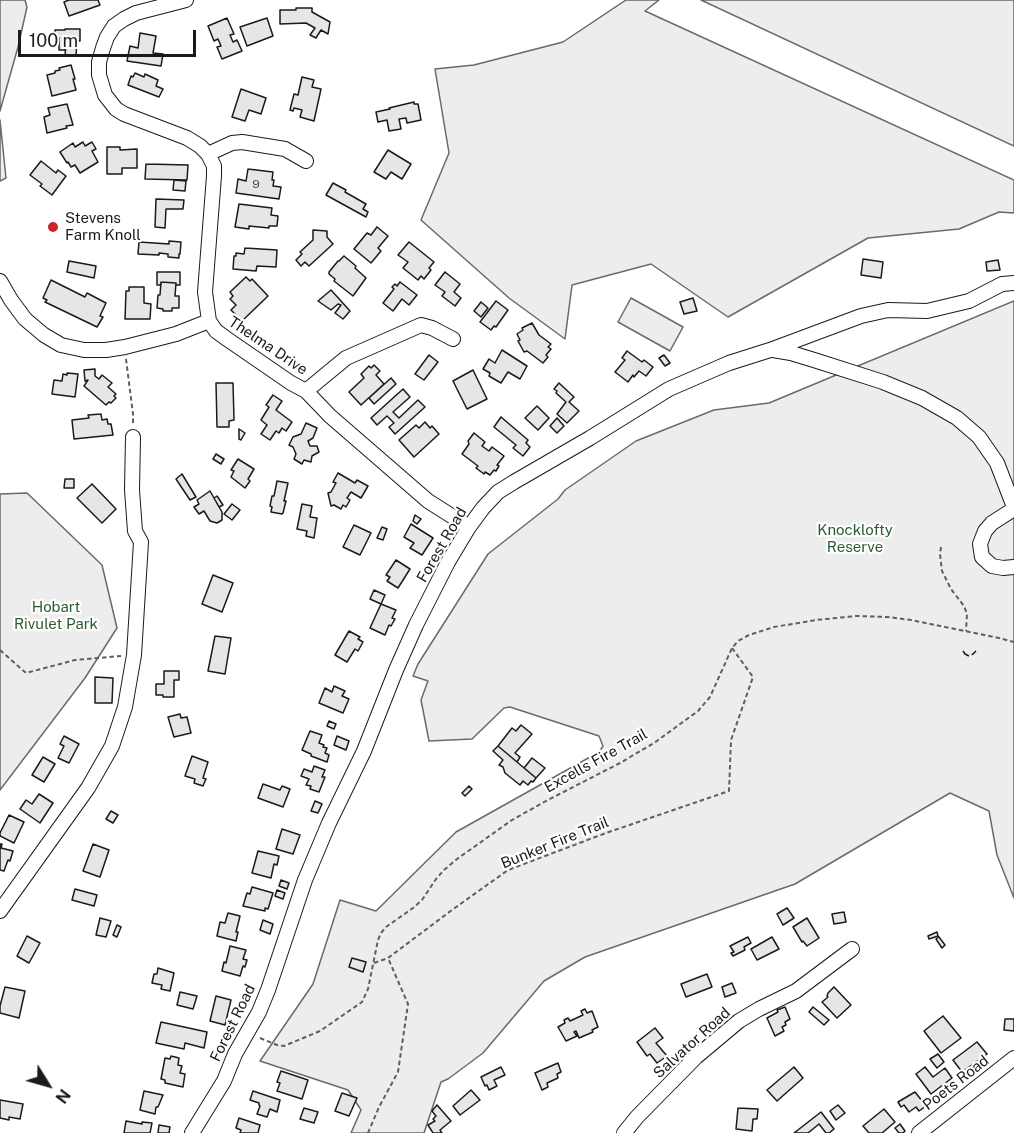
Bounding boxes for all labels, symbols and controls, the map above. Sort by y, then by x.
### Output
scale bar [21,18,200,56]
text: 100 m [29,30,78,51]
house number: 9 [252,177,260,191]
place label: Stevens Farm Knoll [65,209,141,244]
marker: Stevens Farm Knoll [46,220,60,234]
street label: Thelma Drive [225,313,311,379]
street label: Forest Road [413,504,471,586]
park label: Knocklofty Reserve [817,521,893,556]
park label: Hobart Rivulet Park [14,598,98,633]
street label: Excells Fire Trail [541,725,651,797]
street label: Bunker Fire Trail [498,813,612,873]
street label: Forest Road [207,981,259,1065]
street label: Salvator Road [650,1004,734,1082]
street label: Poets Road [919,1052,993,1114]
north arrow [18,1055,78,1115]
text: N [51,1085,74,1107]

